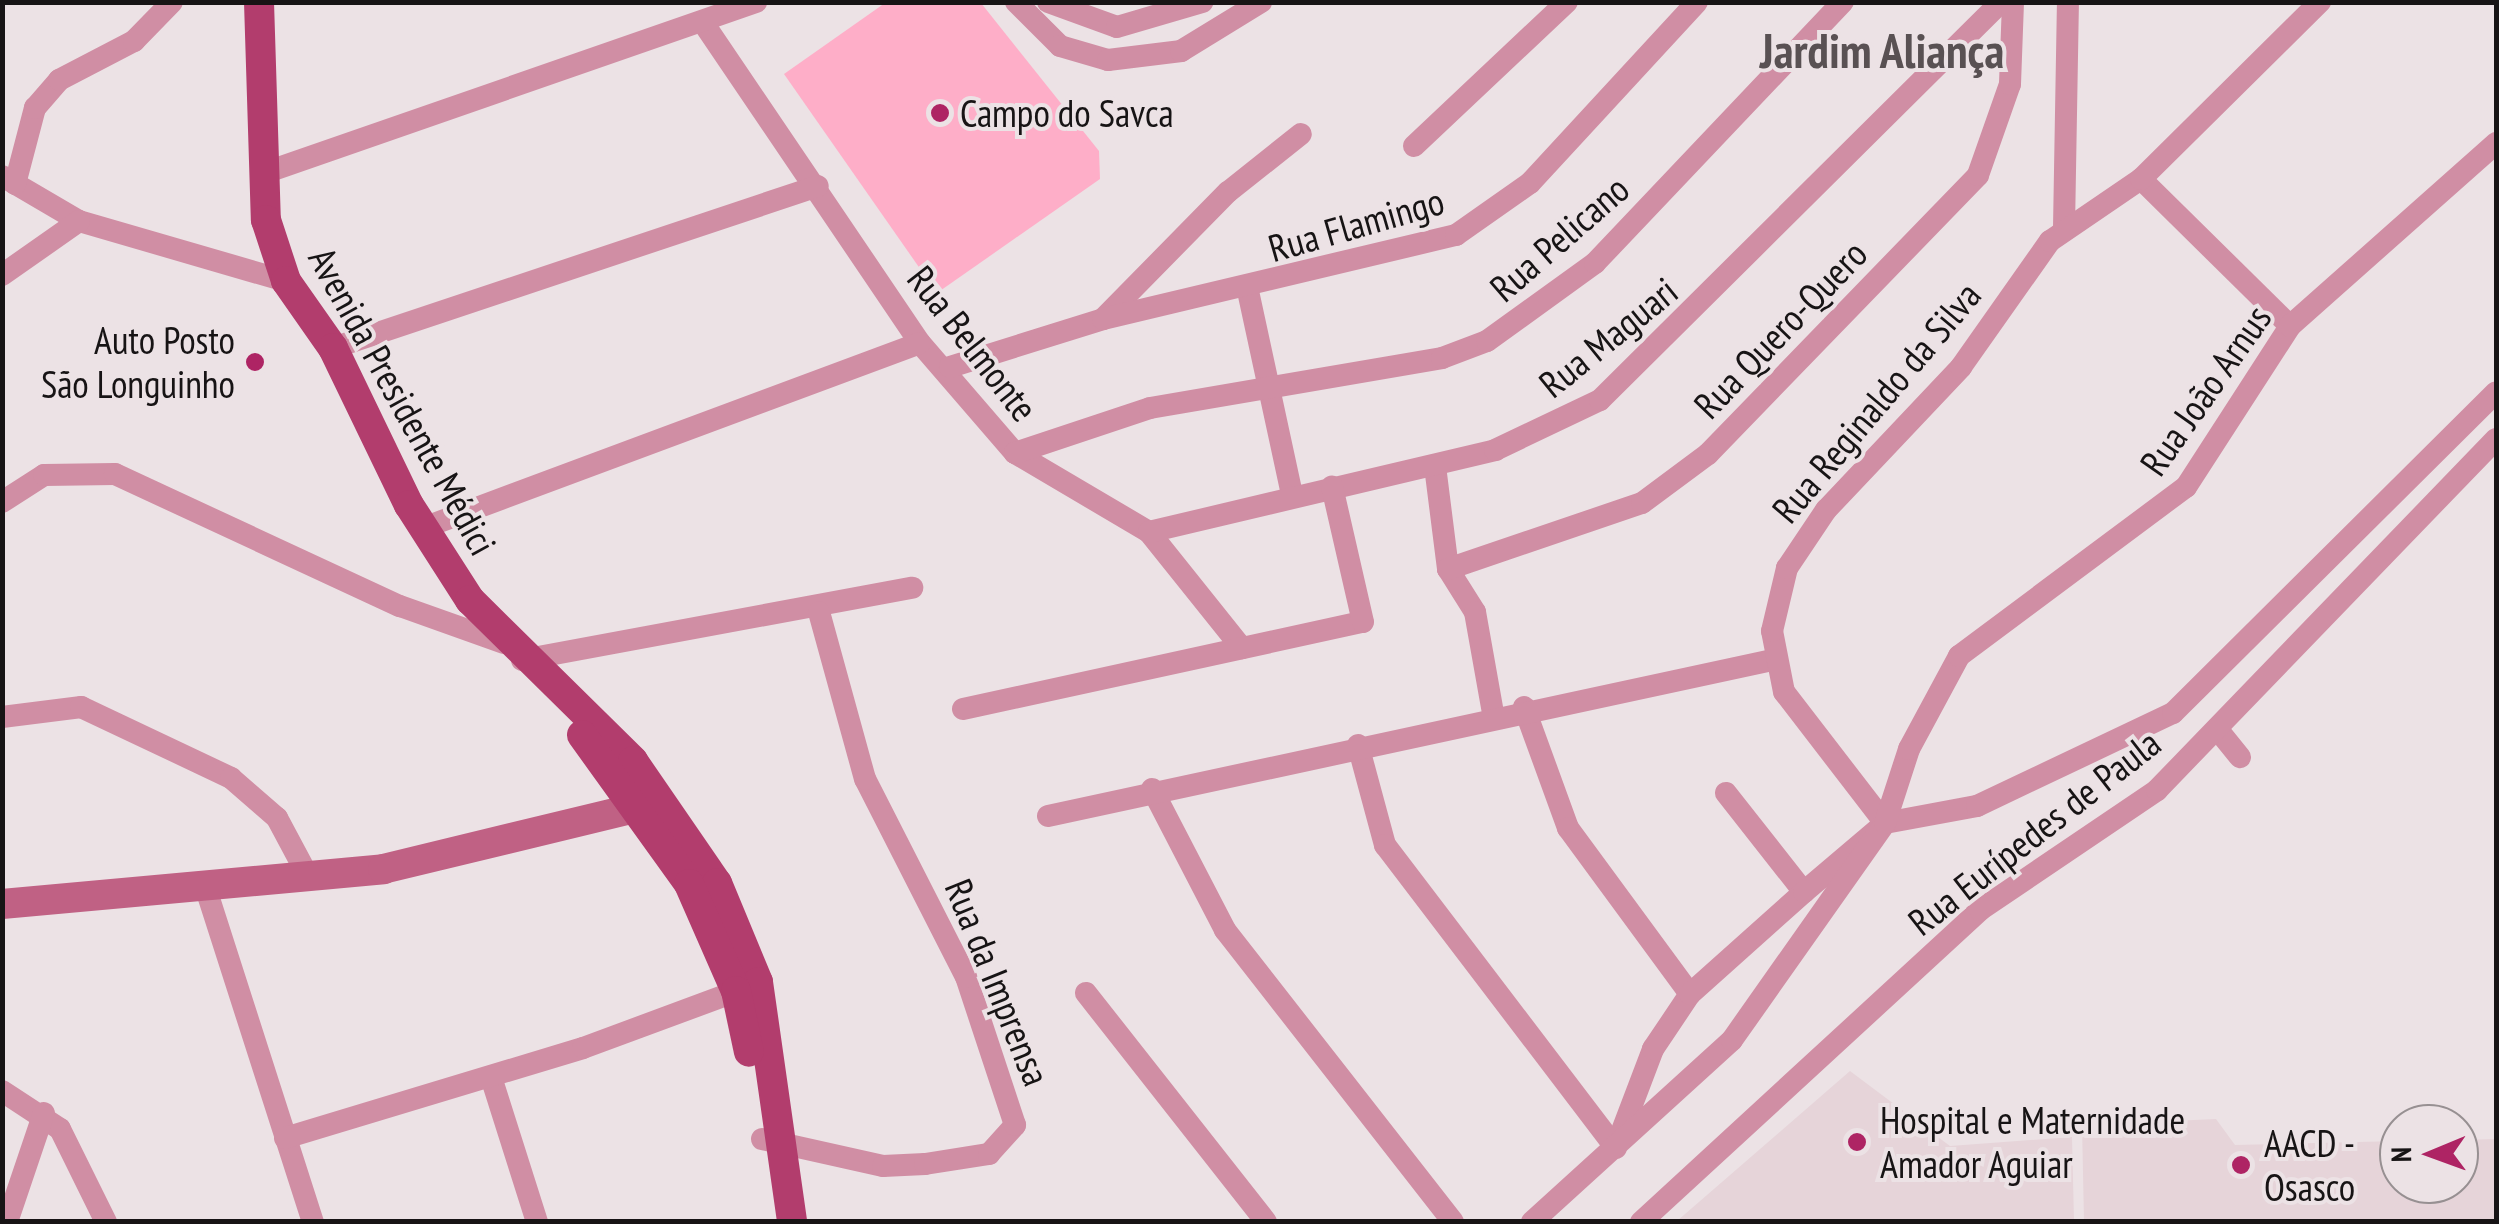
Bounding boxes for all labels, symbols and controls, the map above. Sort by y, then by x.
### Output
district label: Jardim Aliança [1759,22,2005,80]
place label: Campo do Savca [960,90,1174,136]
marker: Campo do Savca [929,102,951,124]
street label: Rua Pelicano [1480,165,1638,311]
street label: Rua Flamingo [1263,177,1449,271]
street label: Rua Quero-Quero [1684,231,1876,427]
street label: Avenida Presidente Médici [300,239,506,563]
street label: Rua Belmonte [898,256,1048,430]
street label: Rua Maguari [1530,268,1686,406]
street label: Rua Reginaldo da Silva [1762,273,1990,531]
street label: Rua João Arnus [2130,296,2280,484]
place label: Auto Posto São Longuinho [41,317,235,406]
marker: Auto Posto São Longuinho [244,351,266,373]
street label: Rua Eurípedes de Paula [1899,720,2169,944]
street label: Rua da Imprensa [936,872,1060,1092]
place label: Hospital e Maternidade Amador Aguiar [1880,1097,2185,1186]
north arrow [2379,1104,2479,1204]
place label: AACD - Osasco [2264,1120,2356,1210]
marker: Hospital e Maternidade Amador Aguiar [1844,1129,1870,1155]
text: N [2382,1147,2419,1162]
marker: AACD - Osasco [2228,1152,2254,1178]

